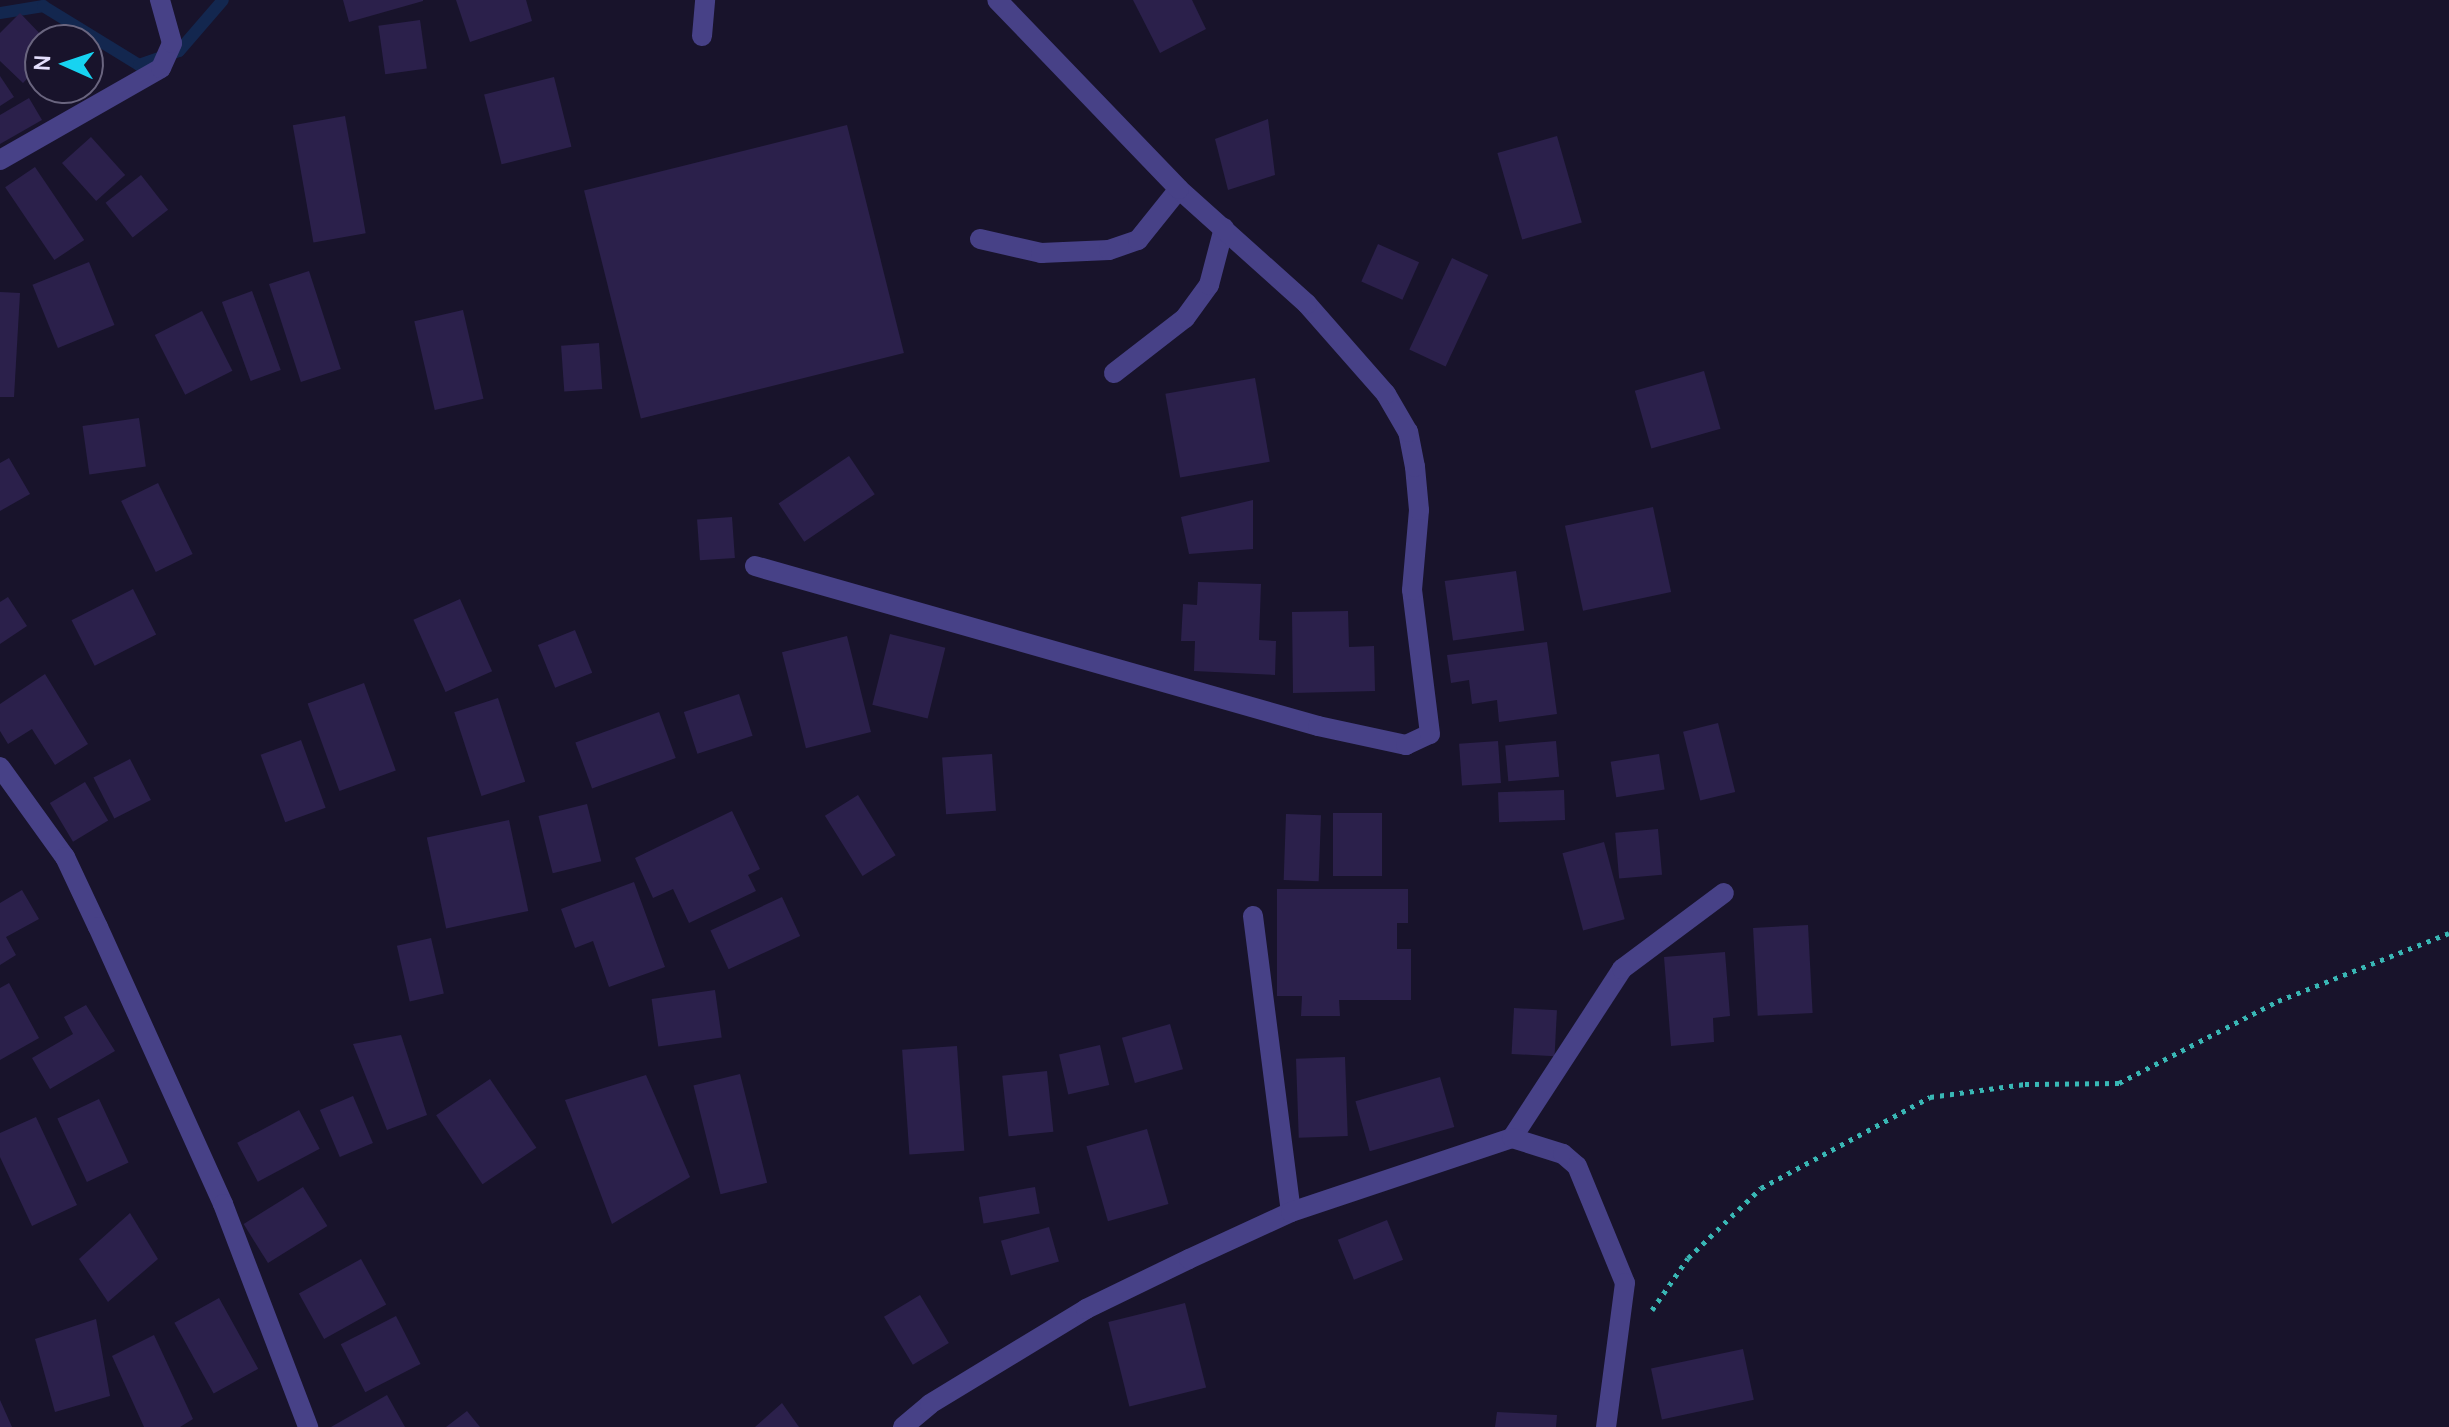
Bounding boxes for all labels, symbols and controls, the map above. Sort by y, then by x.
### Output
north arrow [24,24,104,104]
text: N [27,54,57,72]

